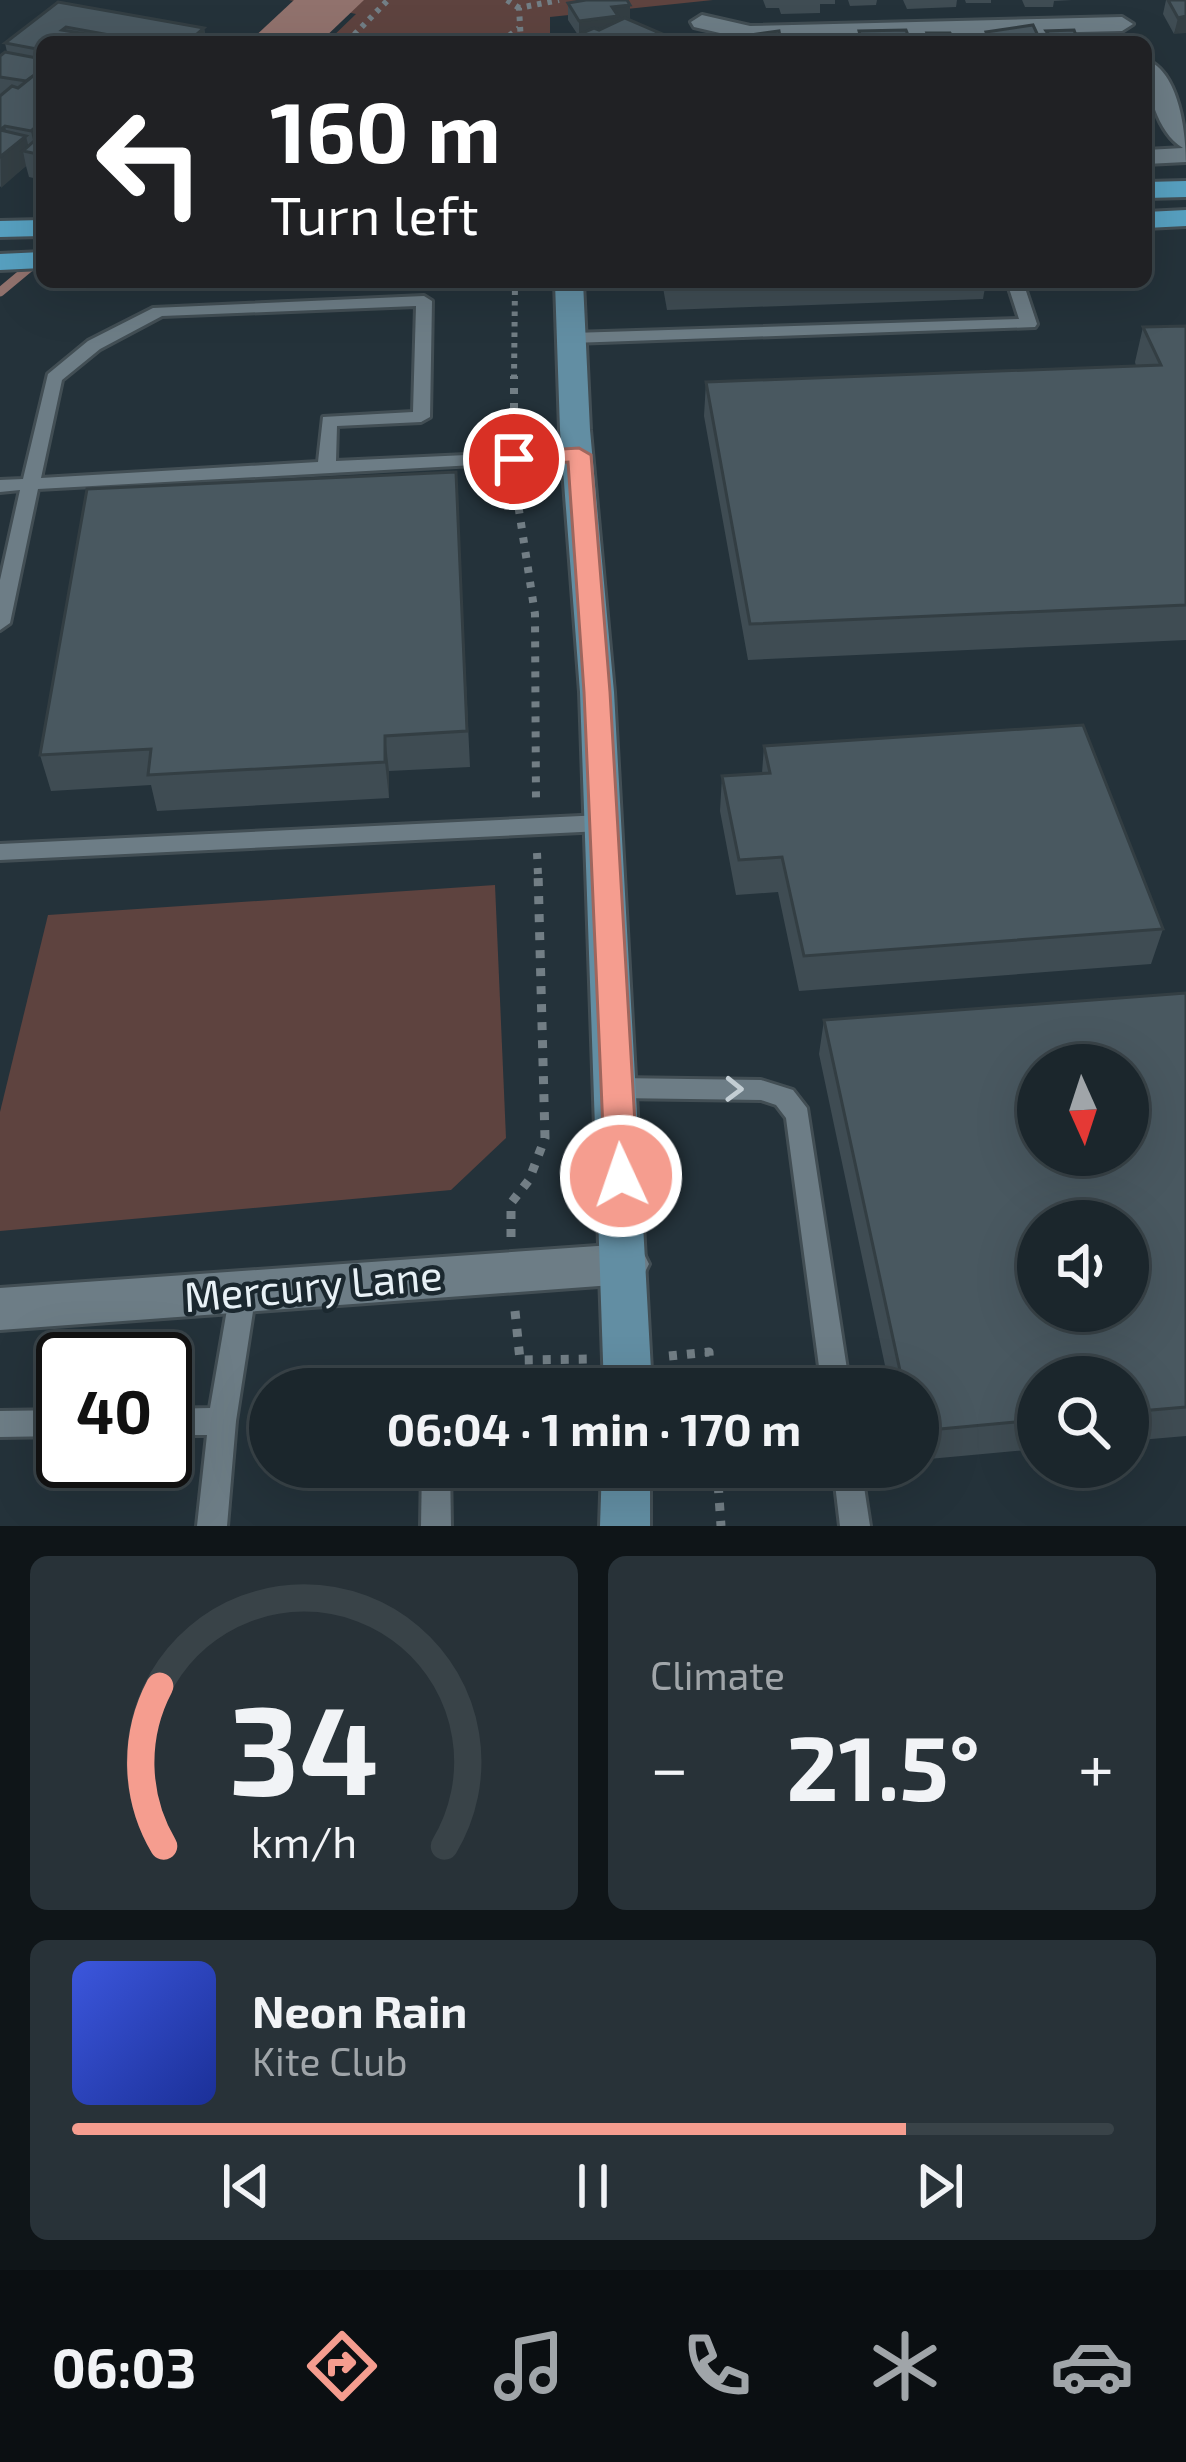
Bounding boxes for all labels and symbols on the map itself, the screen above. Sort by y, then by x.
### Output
pin [463,408,565,510]
north arrow [1017,1044,1149,1176]
one-way arrow [725,1076,744,1102]
position arrow [558,1113,684,1239]
street label: Mercury Lane [181,1248,444,1320]
speed limit sign: 40 [36,1332,192,1488]

